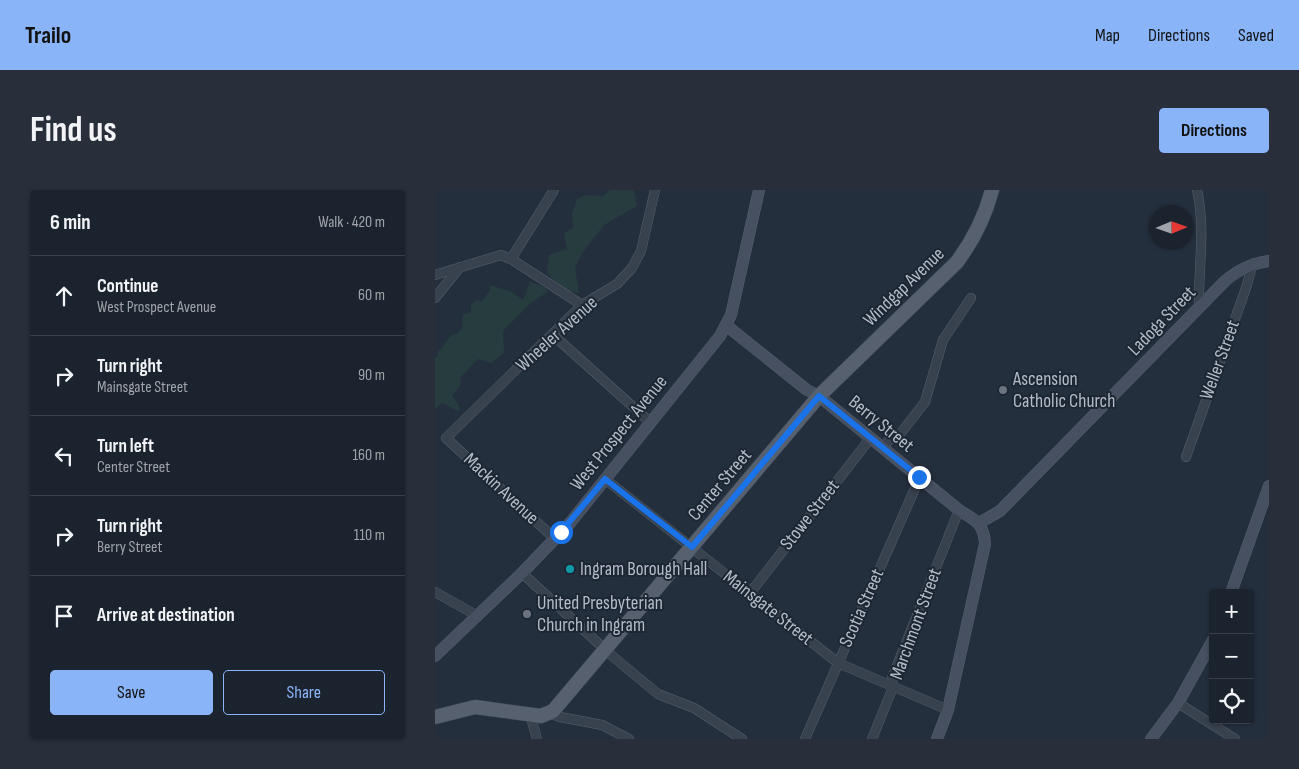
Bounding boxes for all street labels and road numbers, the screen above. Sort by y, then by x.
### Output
street label: Windgap Avenue [859,243,949,331]
street label: Ladoga Street [1123,281,1201,361]
street label: Wheeler Avenue [511,291,603,377]
street label: Weller Street [1195,317,1245,403]
street label: West Prospect Avenue [566,371,672,495]
street label: Berry Street [844,391,919,457]
street label: Center Street [683,444,757,526]
street label: Mackin Avenue [459,448,543,530]
street label: Stowe Street [775,475,845,555]
street label: Scotia Street [835,565,890,651]
street label: Marchmont Street [885,565,947,683]
street label: Mainsgate Street [718,566,818,650]

